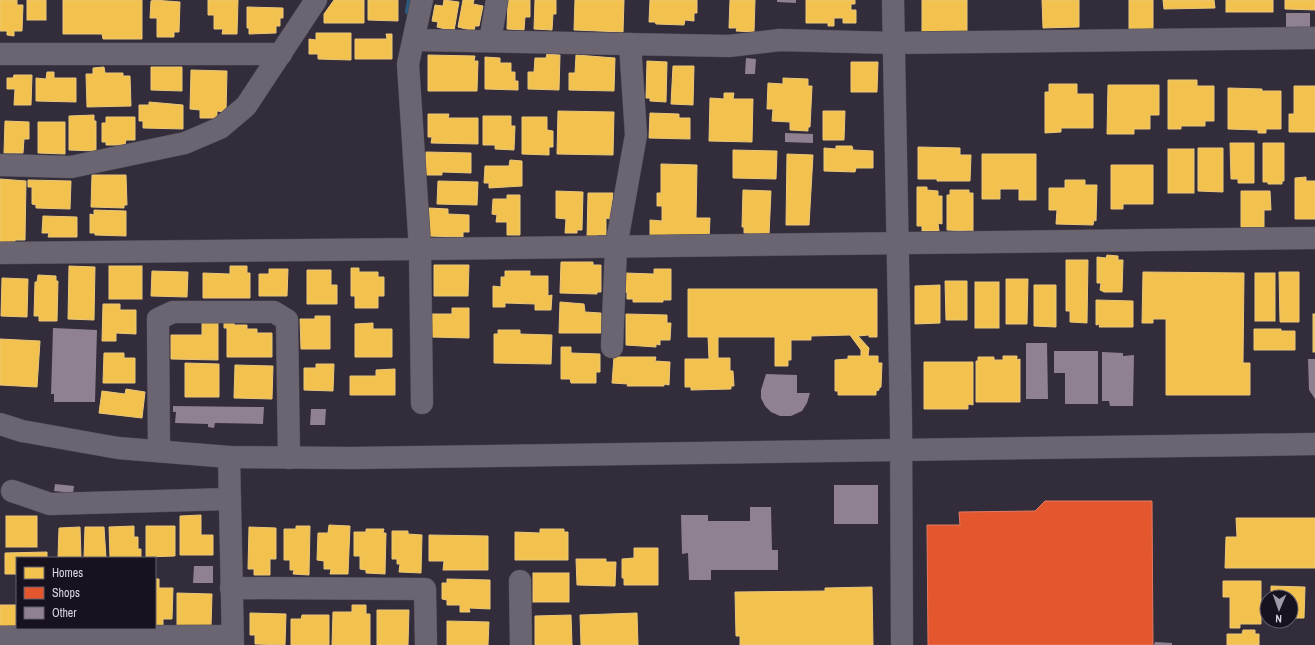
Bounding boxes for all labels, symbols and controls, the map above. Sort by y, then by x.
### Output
legend [16,557,156,629]
text: Homes [52,565,83,581]
text: Shops [52,585,80,601]
north arrow [1259,589,1299,629]
text: Other [52,605,77,621]
text: N [1275,612,1282,626]

